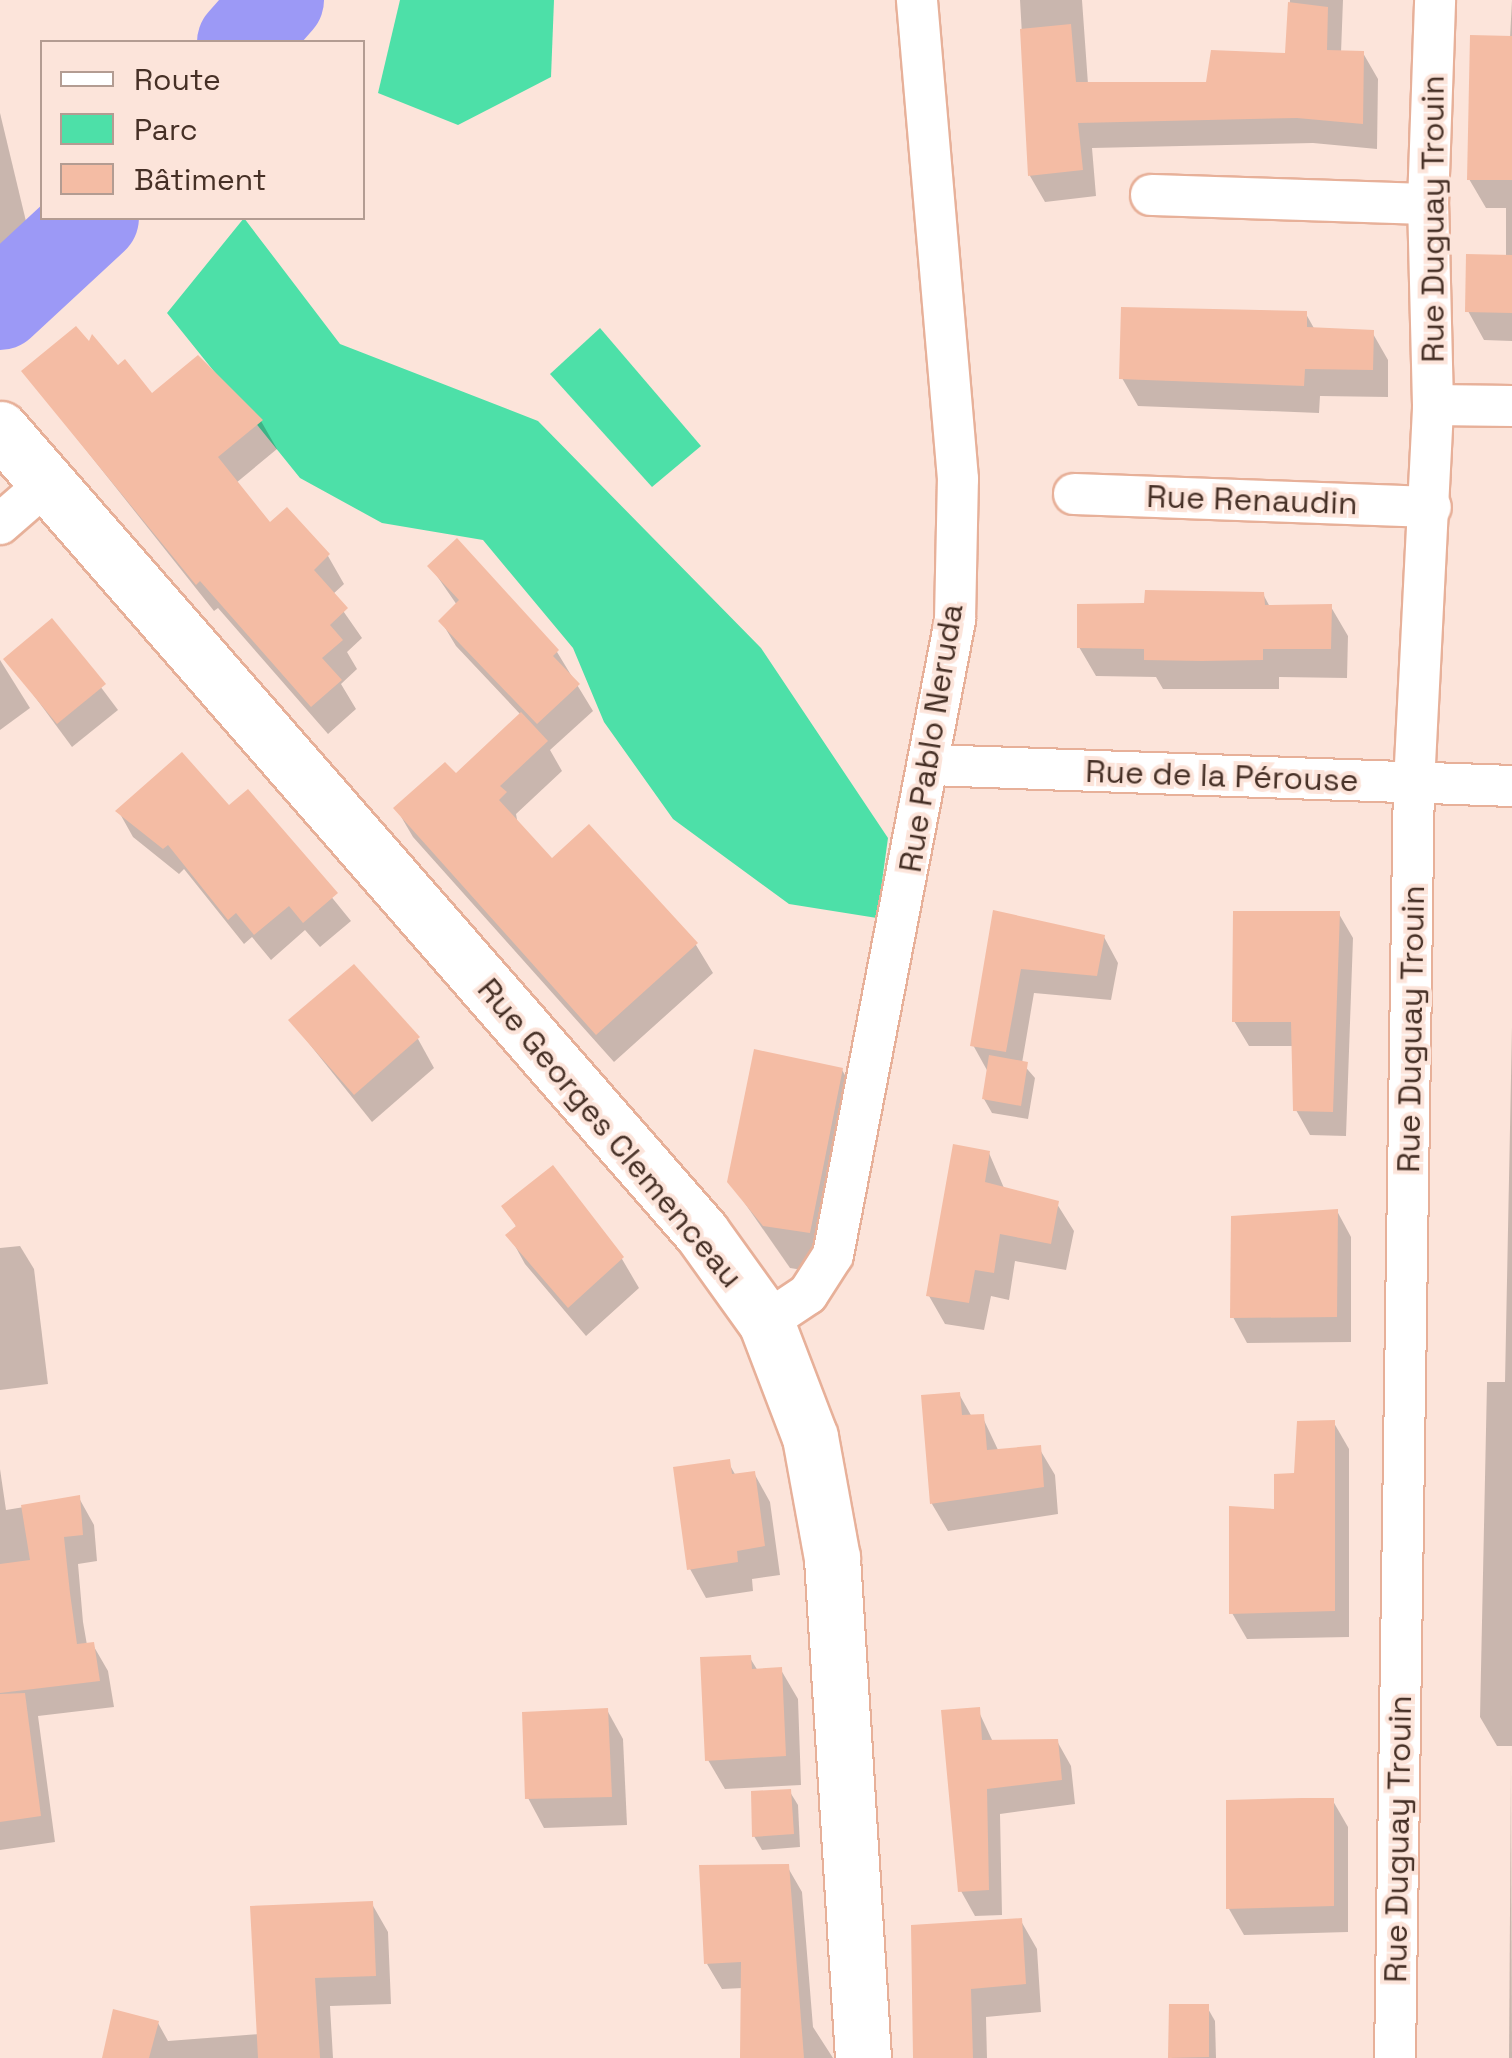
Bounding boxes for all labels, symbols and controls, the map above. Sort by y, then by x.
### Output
legend [40,40,365,220]
text: Route [134,60,221,99]
street label: Rue Duguay Trouin [1414,75,1452,363]
text: Parc [134,110,198,149]
text: Bâtiment [134,160,267,199]
street label: Rue Renaudin [1146,477,1358,523]
street label: Rue Pablo Neruda [891,601,971,875]
street label: Rue de la Pérouse [1085,752,1359,800]
street label: Rue Duguay Trouin [1389,885,1433,1173]
street label: Rue Georges Clemenceau [469,971,751,1295]
street label: Rue Duguay Trouin [1376,1695,1420,1983]

